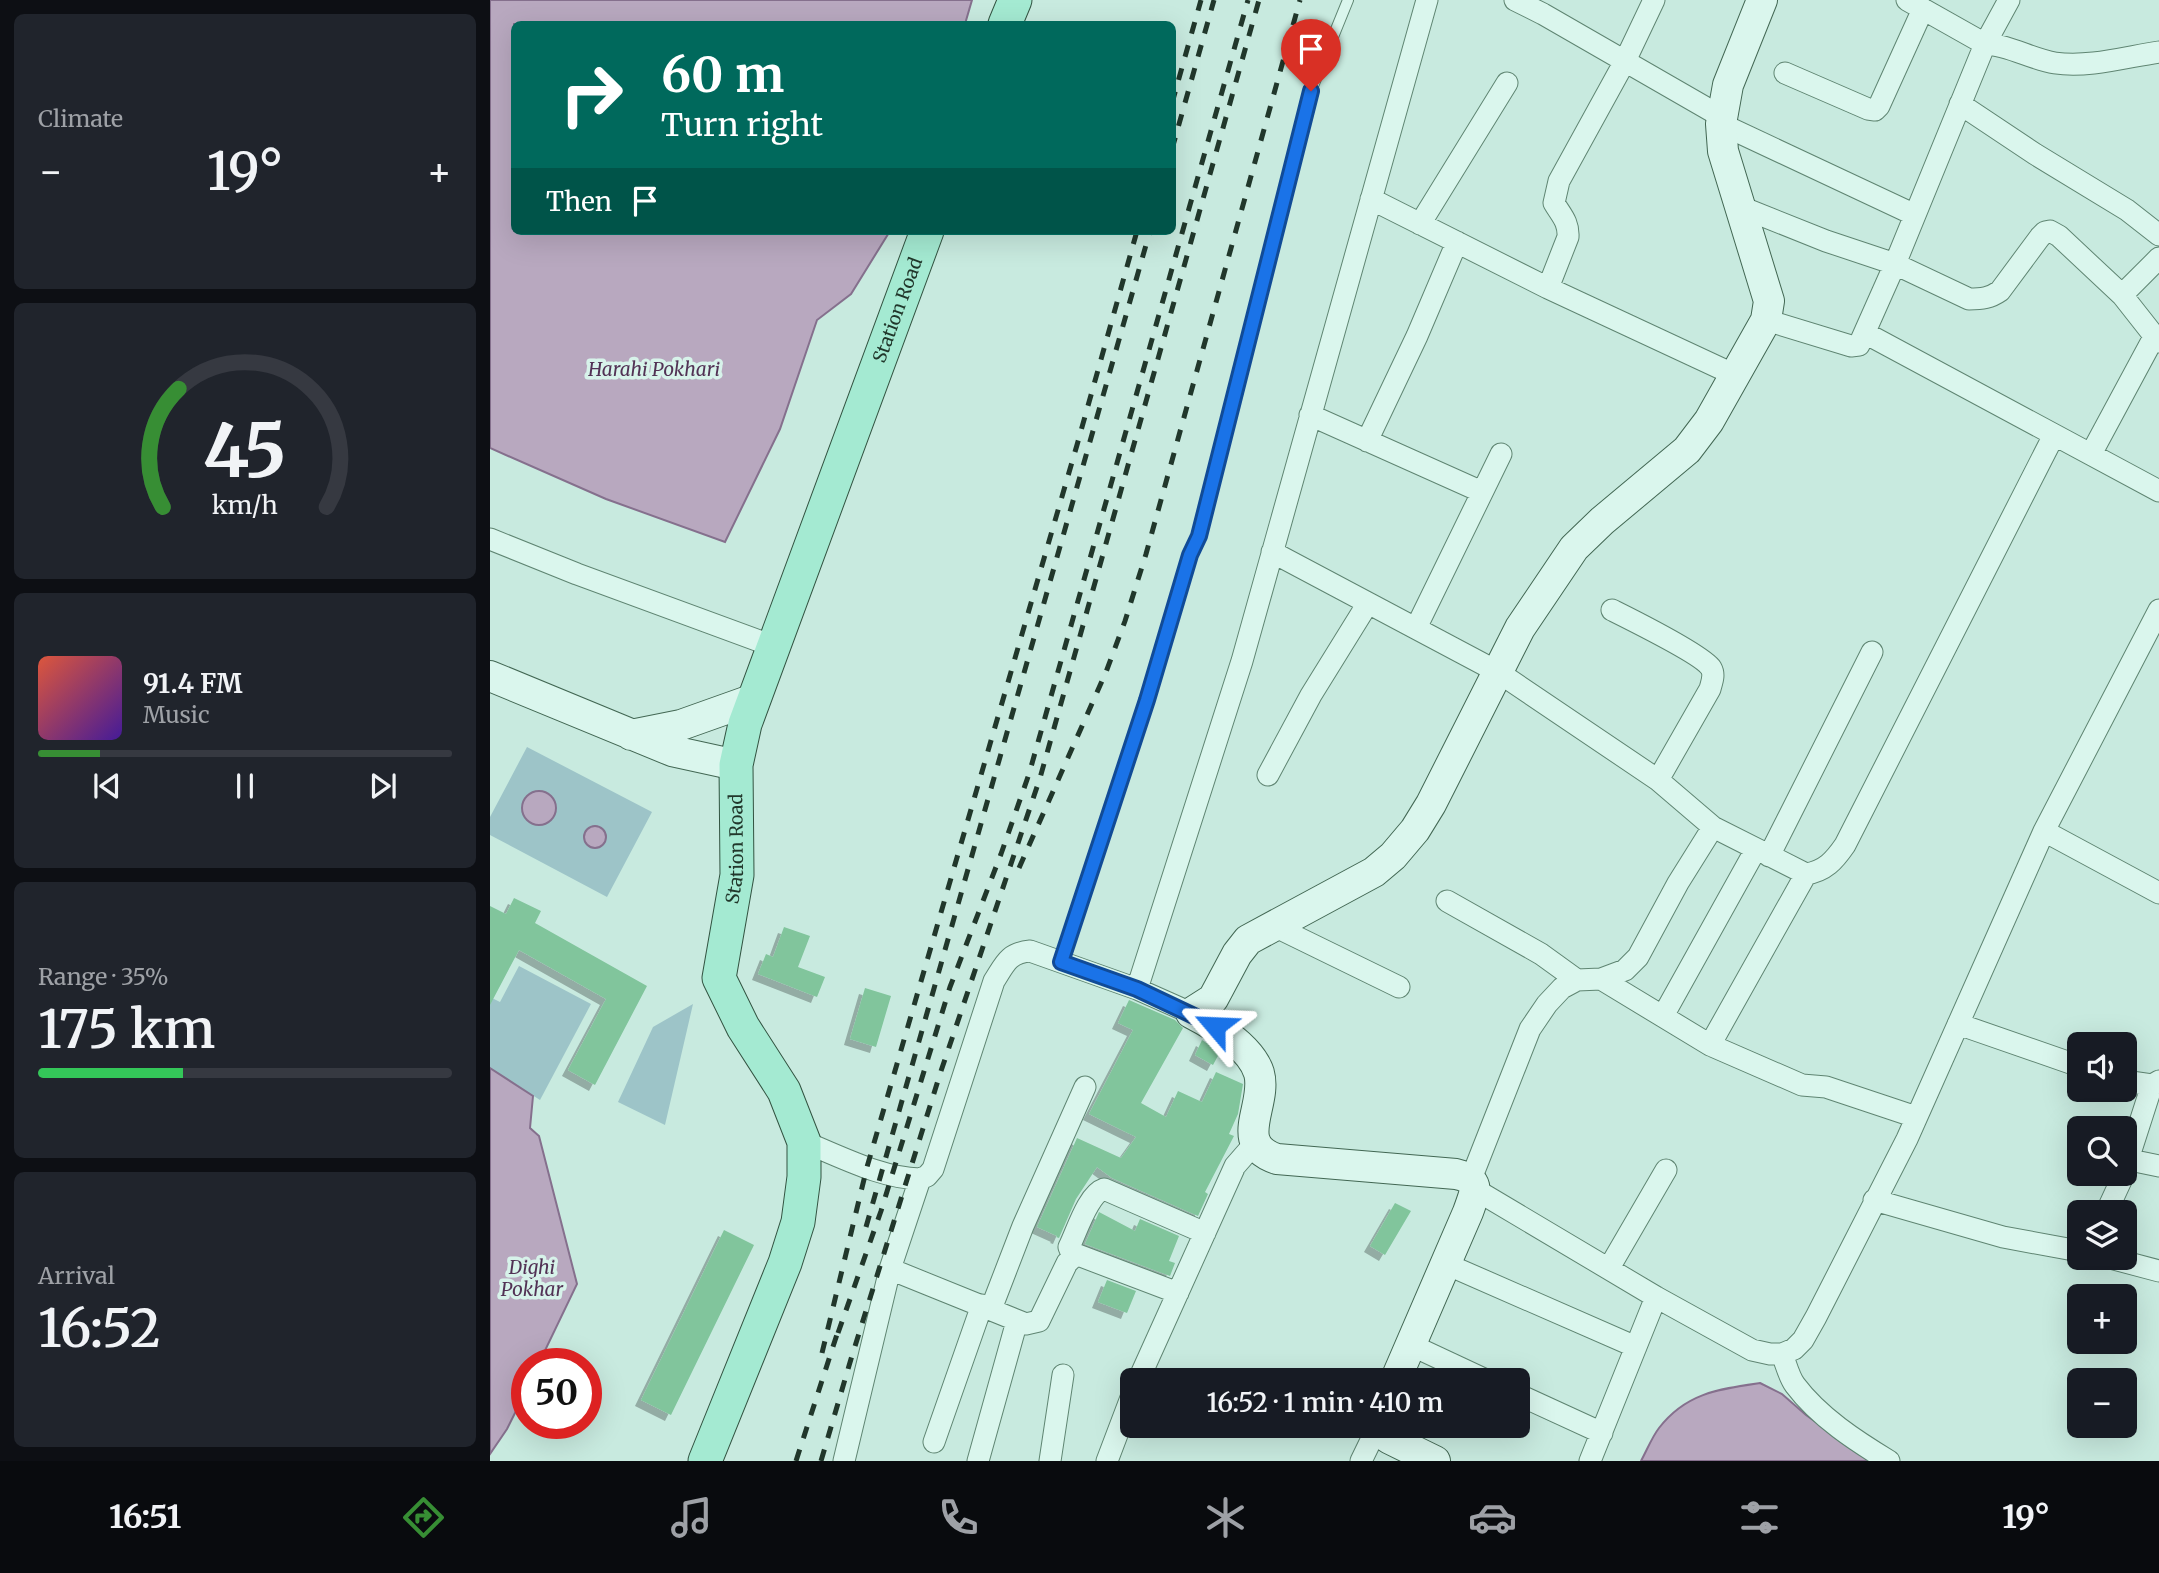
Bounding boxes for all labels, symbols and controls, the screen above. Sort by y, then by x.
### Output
pin [1281,19,1341,91]
icon: arrive [1292,30,1330,68]
text: 60 m [661,44,784,105]
icon: right [546,49,637,140]
text: Climate [38,104,123,133]
text: Turn right [661,105,823,145]
text: 19° [207,139,283,204]
text: − [38,148,63,195]
text: + [427,148,452,195]
icon: arrive [626,182,664,220]
text: Then [546,185,612,218]
street label: Station Road [867,254,927,366]
water label: Harahi Pokhari [587,357,720,381]
text: 45 [203,406,287,498]
text: km/h [212,489,278,521]
text: 91.4 FM [143,667,242,700]
text: Music [143,700,210,729]
icon: previous [88,767,126,805]
icon: pause [226,767,264,805]
icon: next [364,767,402,805]
street label: Station Road [720,793,748,906]
text: Range · 35% [38,962,169,991]
position arrow [1178,989,1252,1063]
text: 175 km [38,997,215,1062]
map controls [2067,1032,2137,1438]
button: sound [2067,1032,2137,1102]
button: search [2067,1116,2137,1186]
button: layers [2067,1200,2137,1270]
water label: Dighi Pokhar [501,1255,564,1301]
text: Arrival [38,1261,115,1290]
button: + [2067,1284,2137,1354]
text: 16:52 [38,1296,161,1361]
speed limit sign: 50 [511,1348,602,1439]
button: − [2067,1368,2137,1438]
text: 16:52 · 1 min · 410 m [1206,1386,1444,1419]
icon: directions [399,1493,448,1542]
icon: music [667,1493,716,1542]
icon: phone [934,1493,983,1542]
icon: climate [1201,1493,1250,1542]
icon: car [1468,1493,1517,1542]
icon: filters [1735,1493,1784,1542]
text: 16:51 [109,1497,181,1537]
text: 19° [2002,1497,2050,1537]

